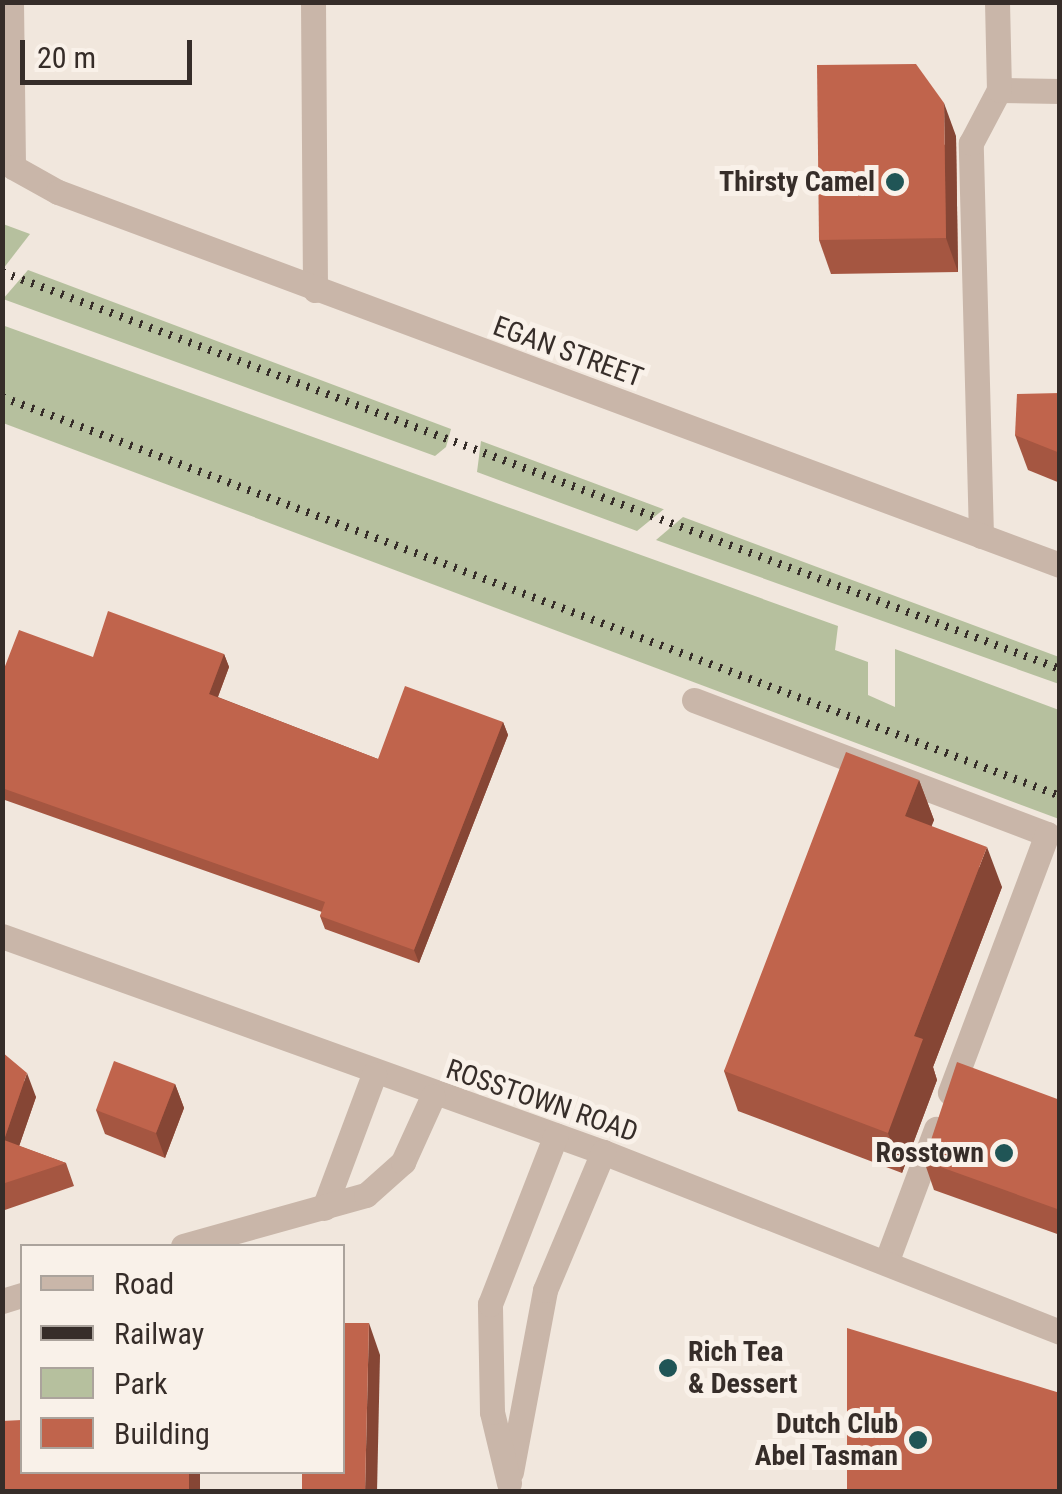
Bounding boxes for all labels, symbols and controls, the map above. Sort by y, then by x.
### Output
scale bar [25,20,198,82]
text: 20 m [37,40,96,75]
place label: Thirsty Camel [719,165,875,199]
marker: Thirsty Camel [884,171,906,193]
street label: EGAN STREET [488,309,648,395]
street label: ROSSTOWN ROAD [442,1052,642,1150]
place label: Rosstown [876,1136,984,1170]
marker: Rosstown [993,1142,1015,1164]
legend [20,1244,345,1474]
text: Road [114,1266,174,1301]
text: Railway [114,1316,204,1351]
place label: Rich Tea & Dessert [688,1335,797,1401]
marker: Rich Tea & Dessert [657,1357,679,1379]
text: Park [114,1366,168,1401]
place label: Dutch Club Abel Tasman [754,1407,898,1473]
text: Building [114,1416,210,1451]
marker: Dutch Club Abel Tasman [907,1429,929,1451]

